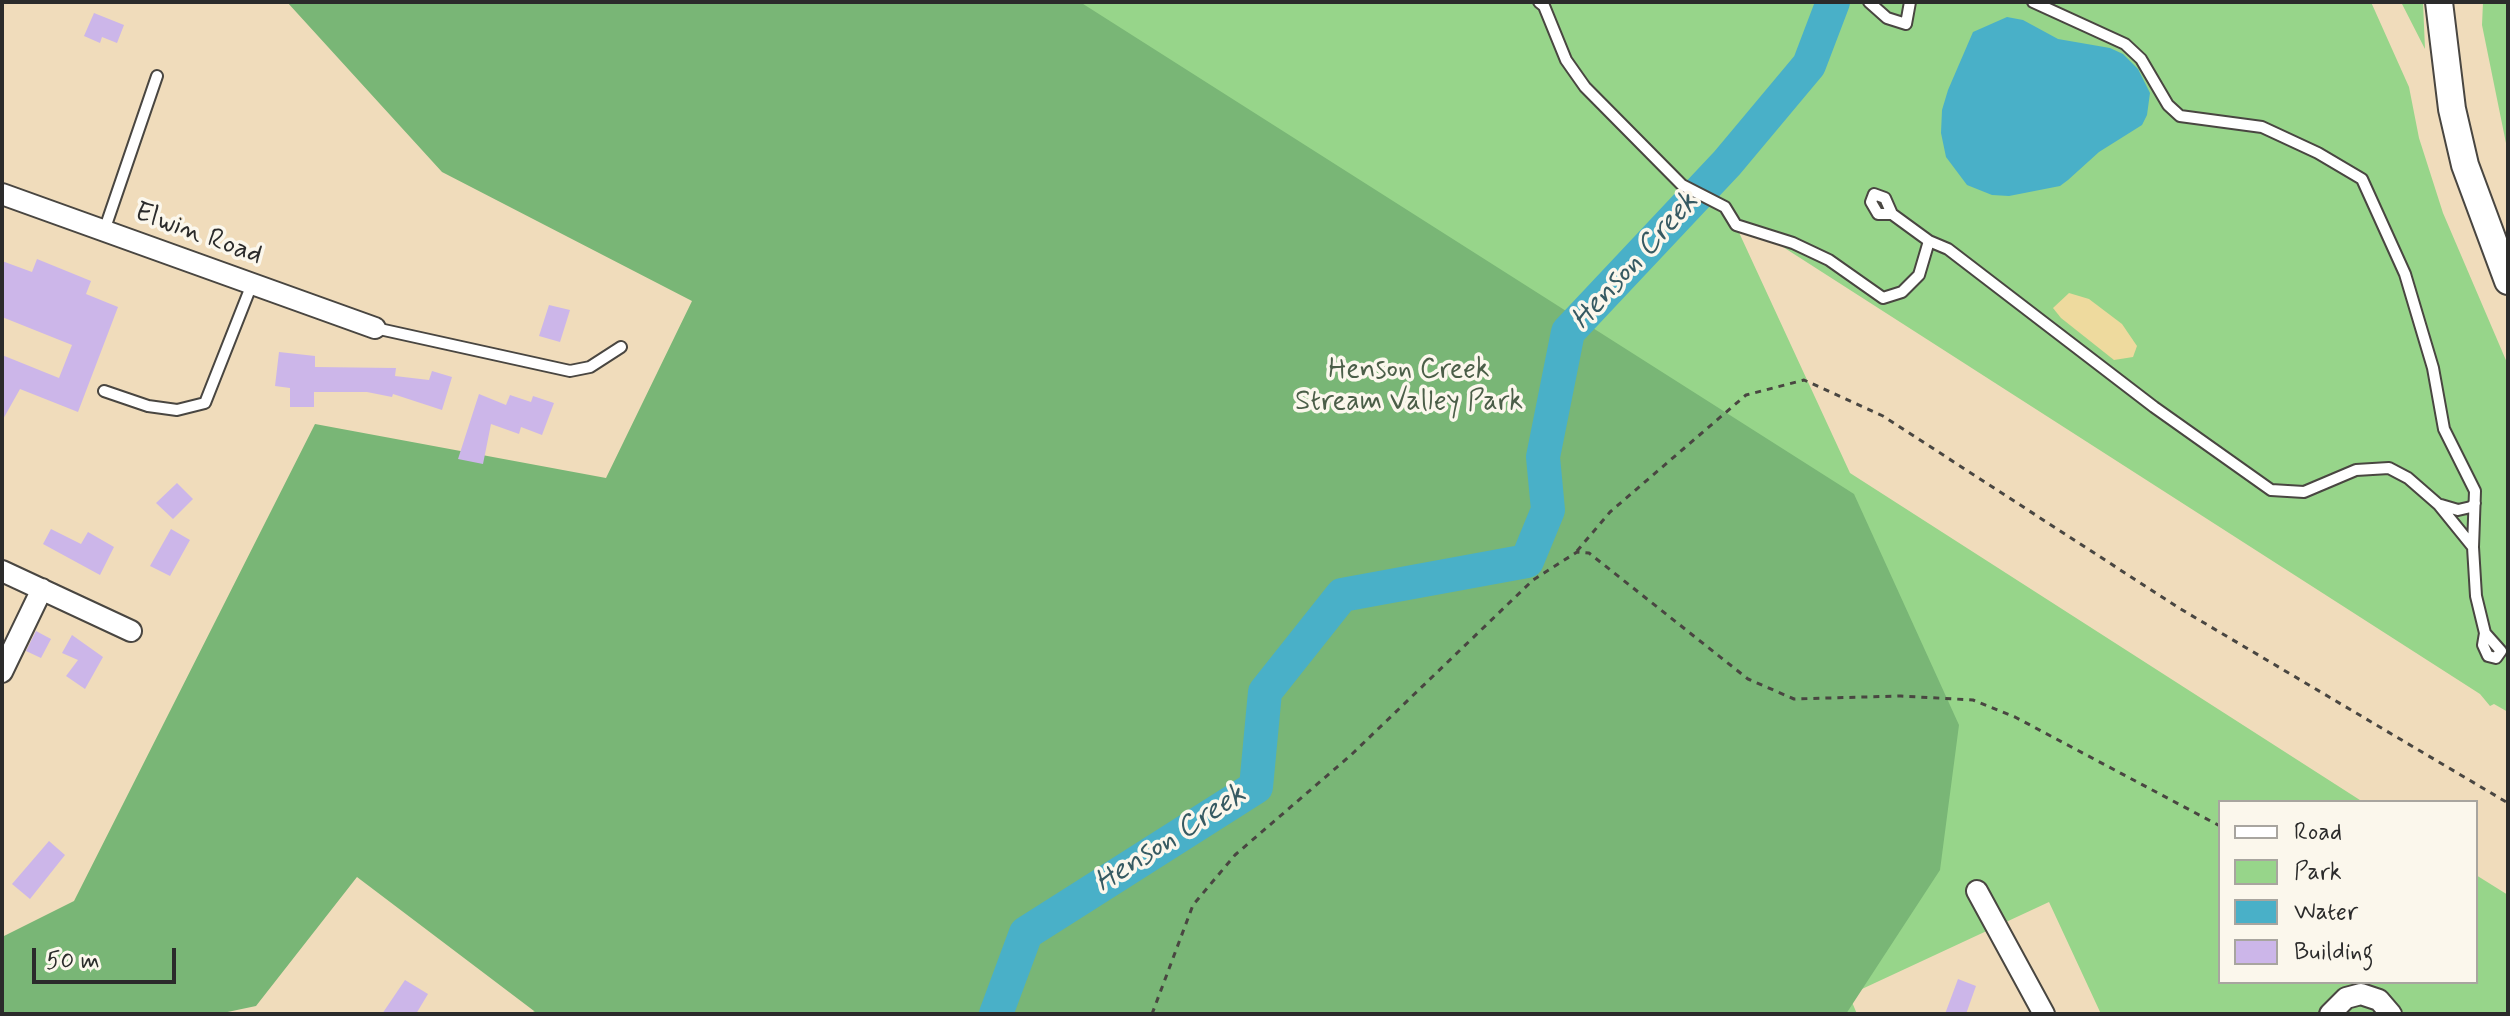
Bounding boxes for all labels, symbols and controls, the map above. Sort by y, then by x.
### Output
water label: Henson Creek [1565,186,1707,338]
street label: Elwin Road [129,196,267,274]
park label: Henson Creek Stream Valley Park [1295,354,1523,420]
water label: Henson Creek [1089,778,1253,902]
legend [2218,800,2478,984]
text: Road [2294,817,2342,848]
text: Park [2294,857,2342,888]
text: Water [2294,897,2358,928]
scale bar [36,932,180,982]
text: Building [2294,937,2374,968]
text: 50 m [46,946,100,977]

